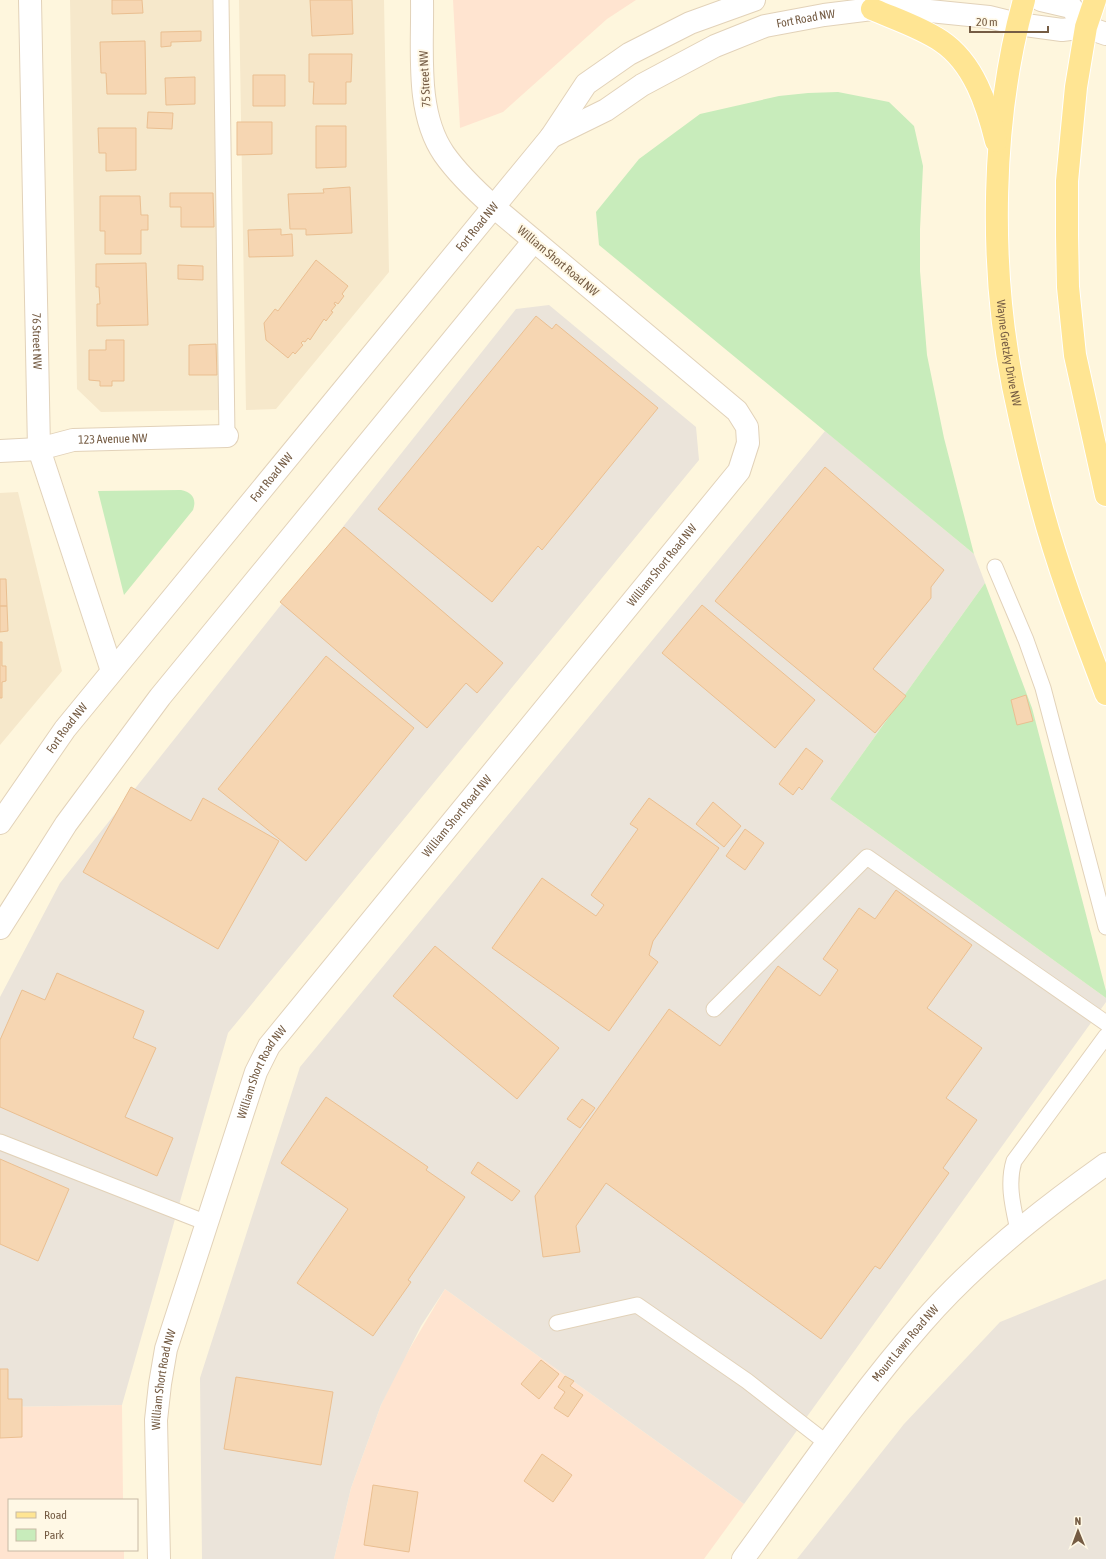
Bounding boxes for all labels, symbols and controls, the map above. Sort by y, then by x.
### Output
street label: Fort Road NW [775,7,836,31]
scale bar [970,8,1048,34]
text: 20 m [976,15,998,29]
street label: 75 Street NW [417,50,433,108]
street label: Fort Road NW [453,199,502,254]
street label: William Short Road NW [515,223,602,299]
street label: Wayne Gretzky Drive NW [994,299,1024,408]
street label: 76 Street NW [29,312,44,370]
street label: 123 Avenue NW [78,431,148,447]
street label: Fort Road NW [247,450,296,505]
street label: William Short Road NW [624,521,700,609]
street label: Fort Road NW [43,700,90,756]
street label: William Short Road NW [419,772,495,860]
street label: William Short Road NW [234,1023,290,1121]
street label: Mount Lawn Road NW [869,1302,942,1384]
street label: William Short Road NW [149,1327,179,1430]
legend [8,1499,138,1551]
text: Road [44,1508,67,1522]
north arrow [1058,1511,1098,1551]
text: N [1074,1515,1081,1527]
text: Park [44,1528,65,1542]

